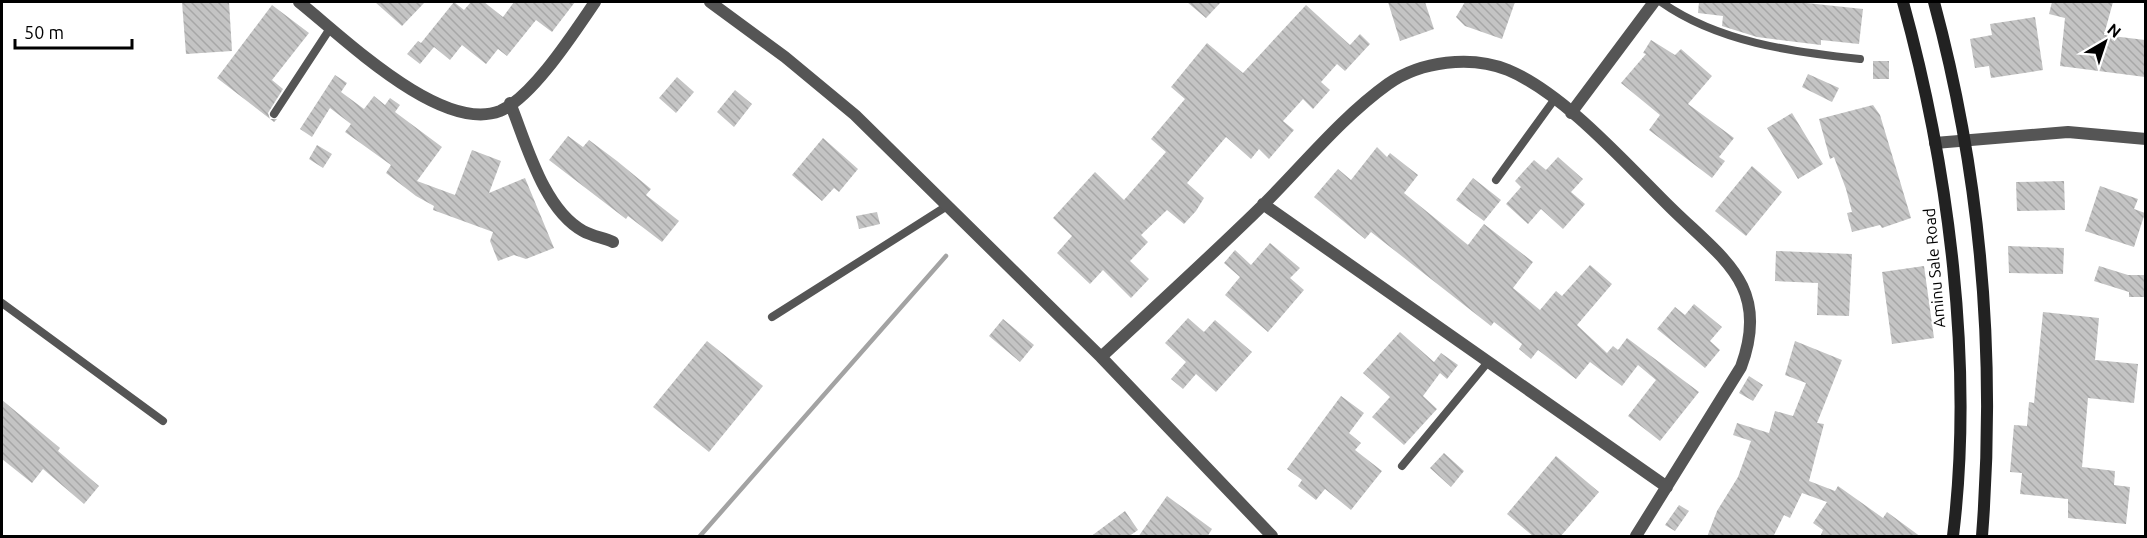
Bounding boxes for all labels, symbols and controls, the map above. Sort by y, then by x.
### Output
scale bar [15,12,132,50]
north arrow [2075,12,2135,72]
text: N [2104,20,2125,41]
text: 50 m [24,22,64,42]
street label: Aminu Sale Road [1920,207,1948,329]

